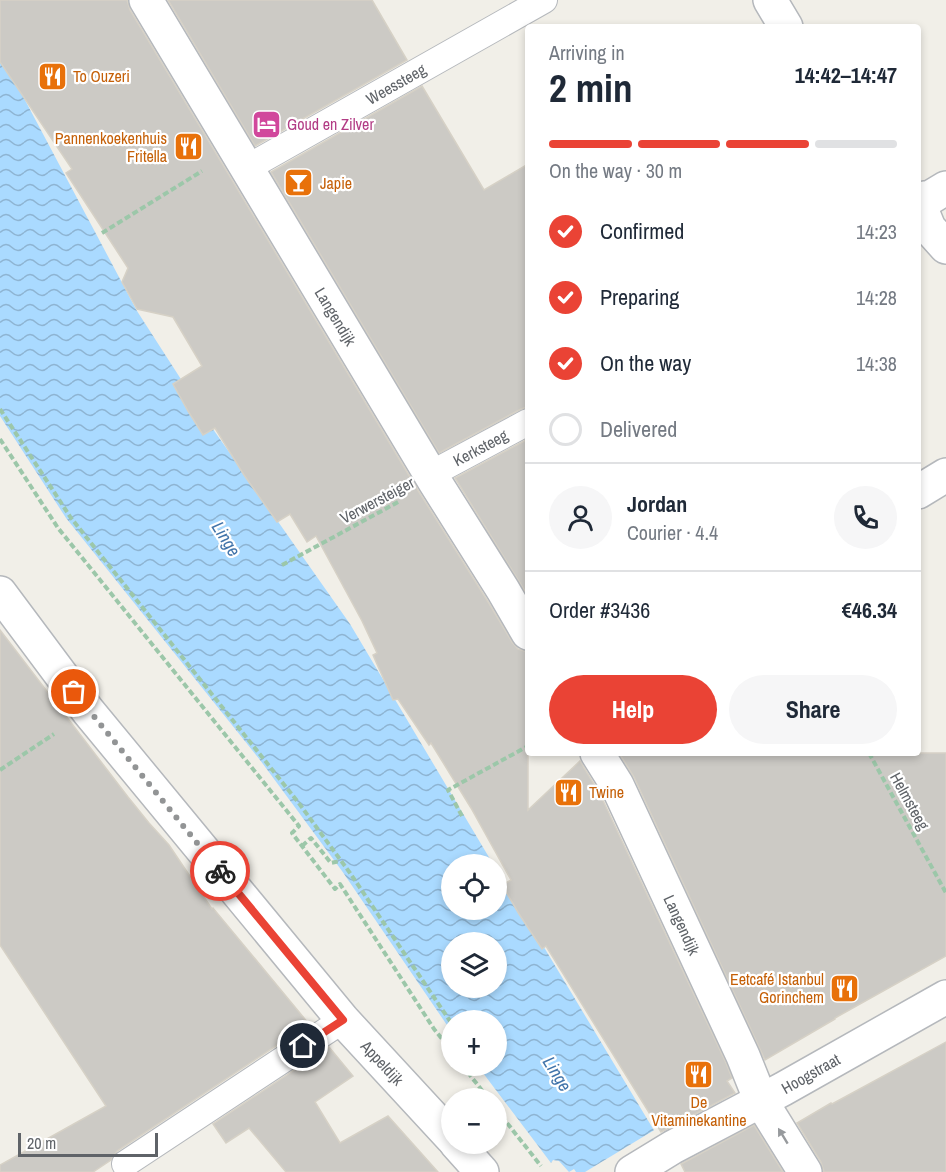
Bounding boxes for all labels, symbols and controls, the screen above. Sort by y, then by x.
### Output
text: Arriving in [549,39,625,66]
street label: Weessteeg [362,58,430,109]
restaurant icon: To Ouzeri [36,60,68,92]
text: 14:42–14:47 [795,60,897,90]
text: 2 min [549,62,633,114]
place label: To Ouzeri [73,65,130,87]
hotel icon: Goud en Zilver [250,108,282,140]
place label: Goud en Zilver [287,113,374,135]
place label: Pannenkoekenhuis Fritella [55,127,168,167]
restaurant icon: Pannenkoekenhuis Fritella [172,131,204,163]
text: On the way · 30 m [549,157,682,184]
bar icon: Japie [283,167,315,199]
place label: Japie [320,172,352,194]
icon: check [549,215,582,248]
text: Confirmed [600,216,684,246]
text: 14:23 [856,218,897,245]
icon: check [549,281,582,314]
text: Preparing [600,282,679,312]
street label: Langendijk [310,283,362,350]
text: 14:28 [856,284,897,311]
icon: check [549,347,582,380]
text: On the way [600,348,691,378]
text: 14:38 [856,350,897,377]
text: Delivered [600,414,677,444]
street label: Kerksteeg [449,424,512,471]
street label: Verwersteiger [336,471,418,529]
button: person [549,486,612,549]
button: phone [834,486,897,549]
text: Jordan [627,489,687,519]
water label: Linge [206,516,247,561]
text: Courier · 4.4 [627,519,718,546]
text: Order #3436 [549,595,650,625]
text: €46.34 [842,595,897,625]
pin [48,666,99,717]
icon: bag [57,675,90,708]
button: Help [549,675,717,744]
button: Share [729,675,897,744]
street label: Helmsteeg [885,768,935,834]
restaurant icon: Twine [552,776,584,808]
place label: Twine [589,781,624,803]
courier [190,841,250,901]
map controls [441,854,507,1154]
button: locate [441,854,507,920]
icon: bike [204,855,237,888]
street label: Langendijk [659,891,706,959]
button: layers [441,932,507,998]
place label: Eetcafé Istanbul Gorinchem [730,968,824,1008]
restaurant icon: Eetcafé Istanbul Gorinchem [829,972,861,1004]
button: + [441,1010,507,1076]
pin [277,1020,328,1071]
icon: home [286,1029,319,1062]
street label: Appeldijk [355,1035,409,1090]
street label: Hoogstraat [777,1048,844,1099]
water label: Linge [537,1051,578,1096]
restaurant icon: De Vitaminekantine [683,1058,715,1090]
button: − [441,1088,507,1154]
place label: De Vitaminekantine [651,1091,747,1131]
one-way arrow [778,1127,788,1144]
scale bar [18,1130,158,1158]
text: 20 m [27,1132,56,1154]

